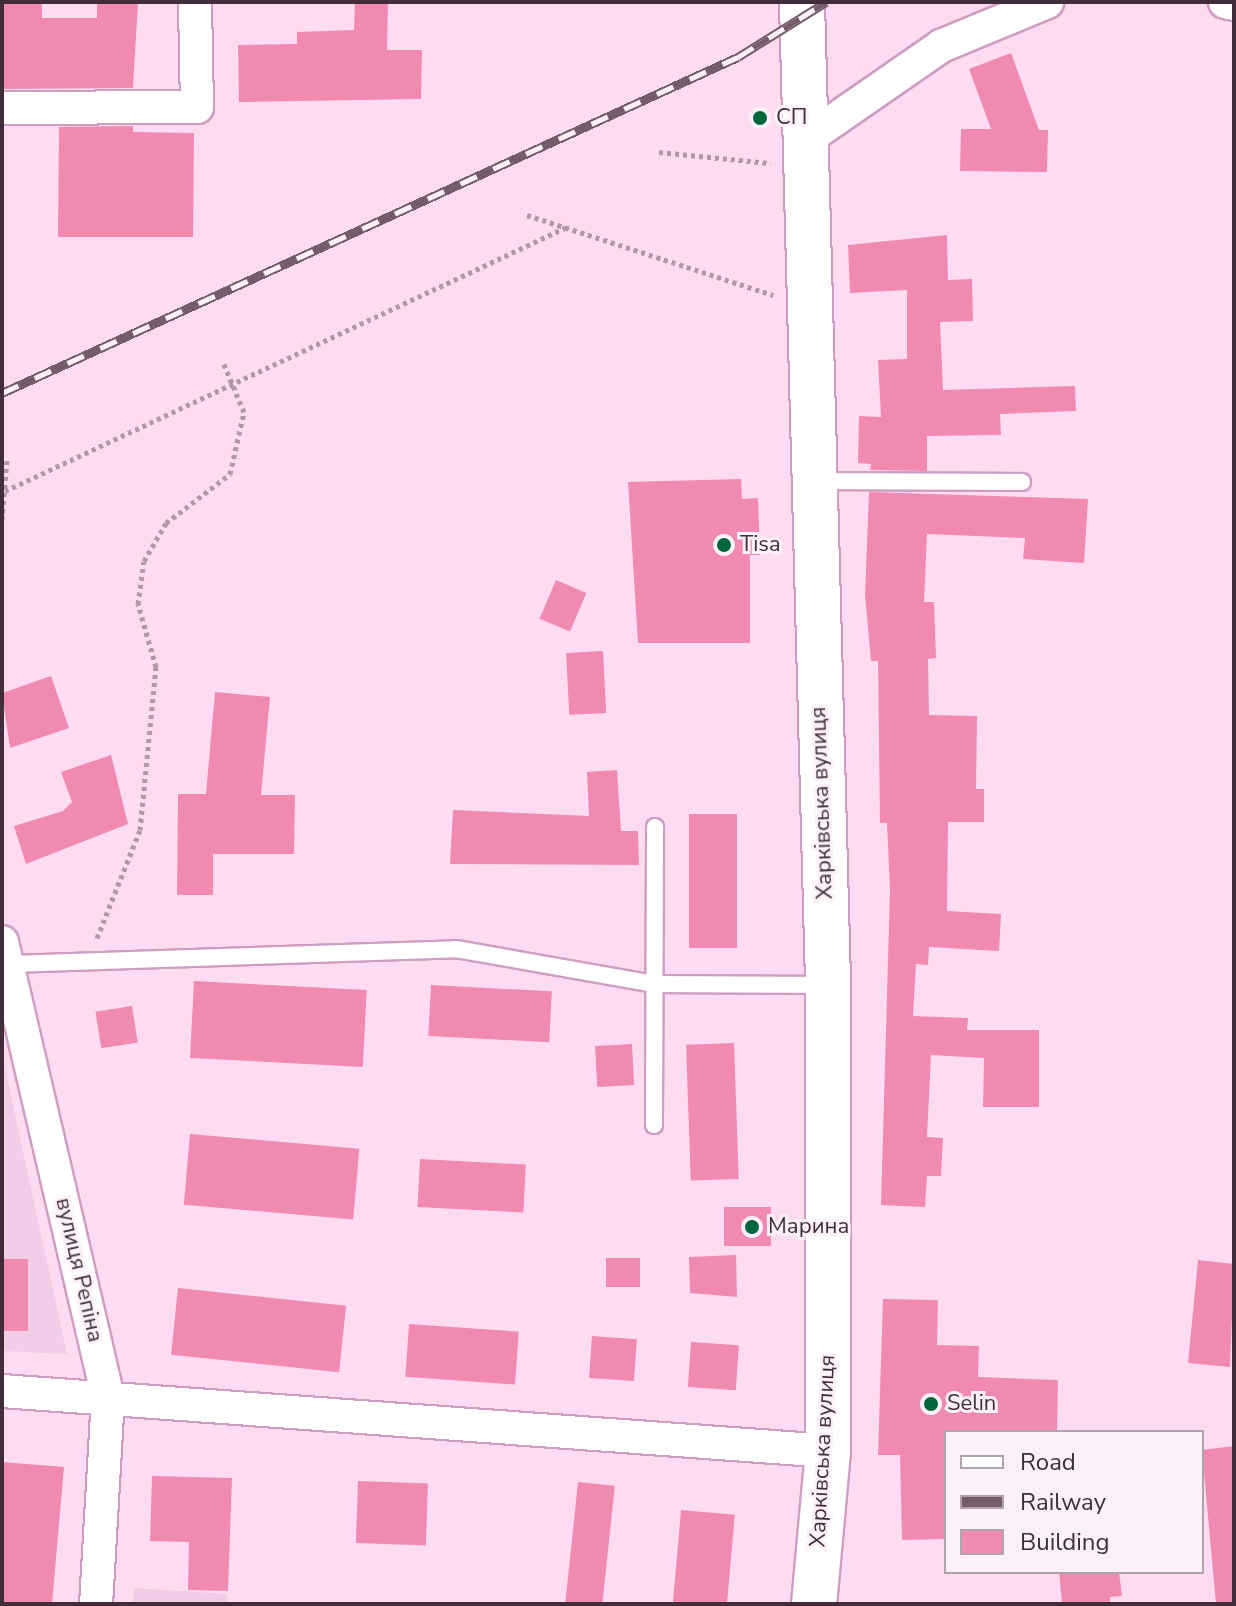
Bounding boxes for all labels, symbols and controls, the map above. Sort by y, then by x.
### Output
place label: СП [776,105,807,131]
marker: СП [751,109,769,127]
place label: Tisa [740,532,781,558]
marker: Tisa [715,536,733,554]
street label: Харківська вулиця [805,706,839,900]
street label: вулиця Репіна [50,1195,108,1345]
place label: Марина [768,1214,849,1240]
marker: Марина [743,1218,761,1236]
street label: Харківська вулиця [805,1354,841,1548]
place label: Selin [947,1391,996,1417]
marker: Selin [922,1395,940,1413]
legend [944,1430,1204,1574]
text: Road [1020,1446,1076,1478]
text: Railway [1020,1486,1106,1518]
text: Building [1020,1526,1110,1558]

